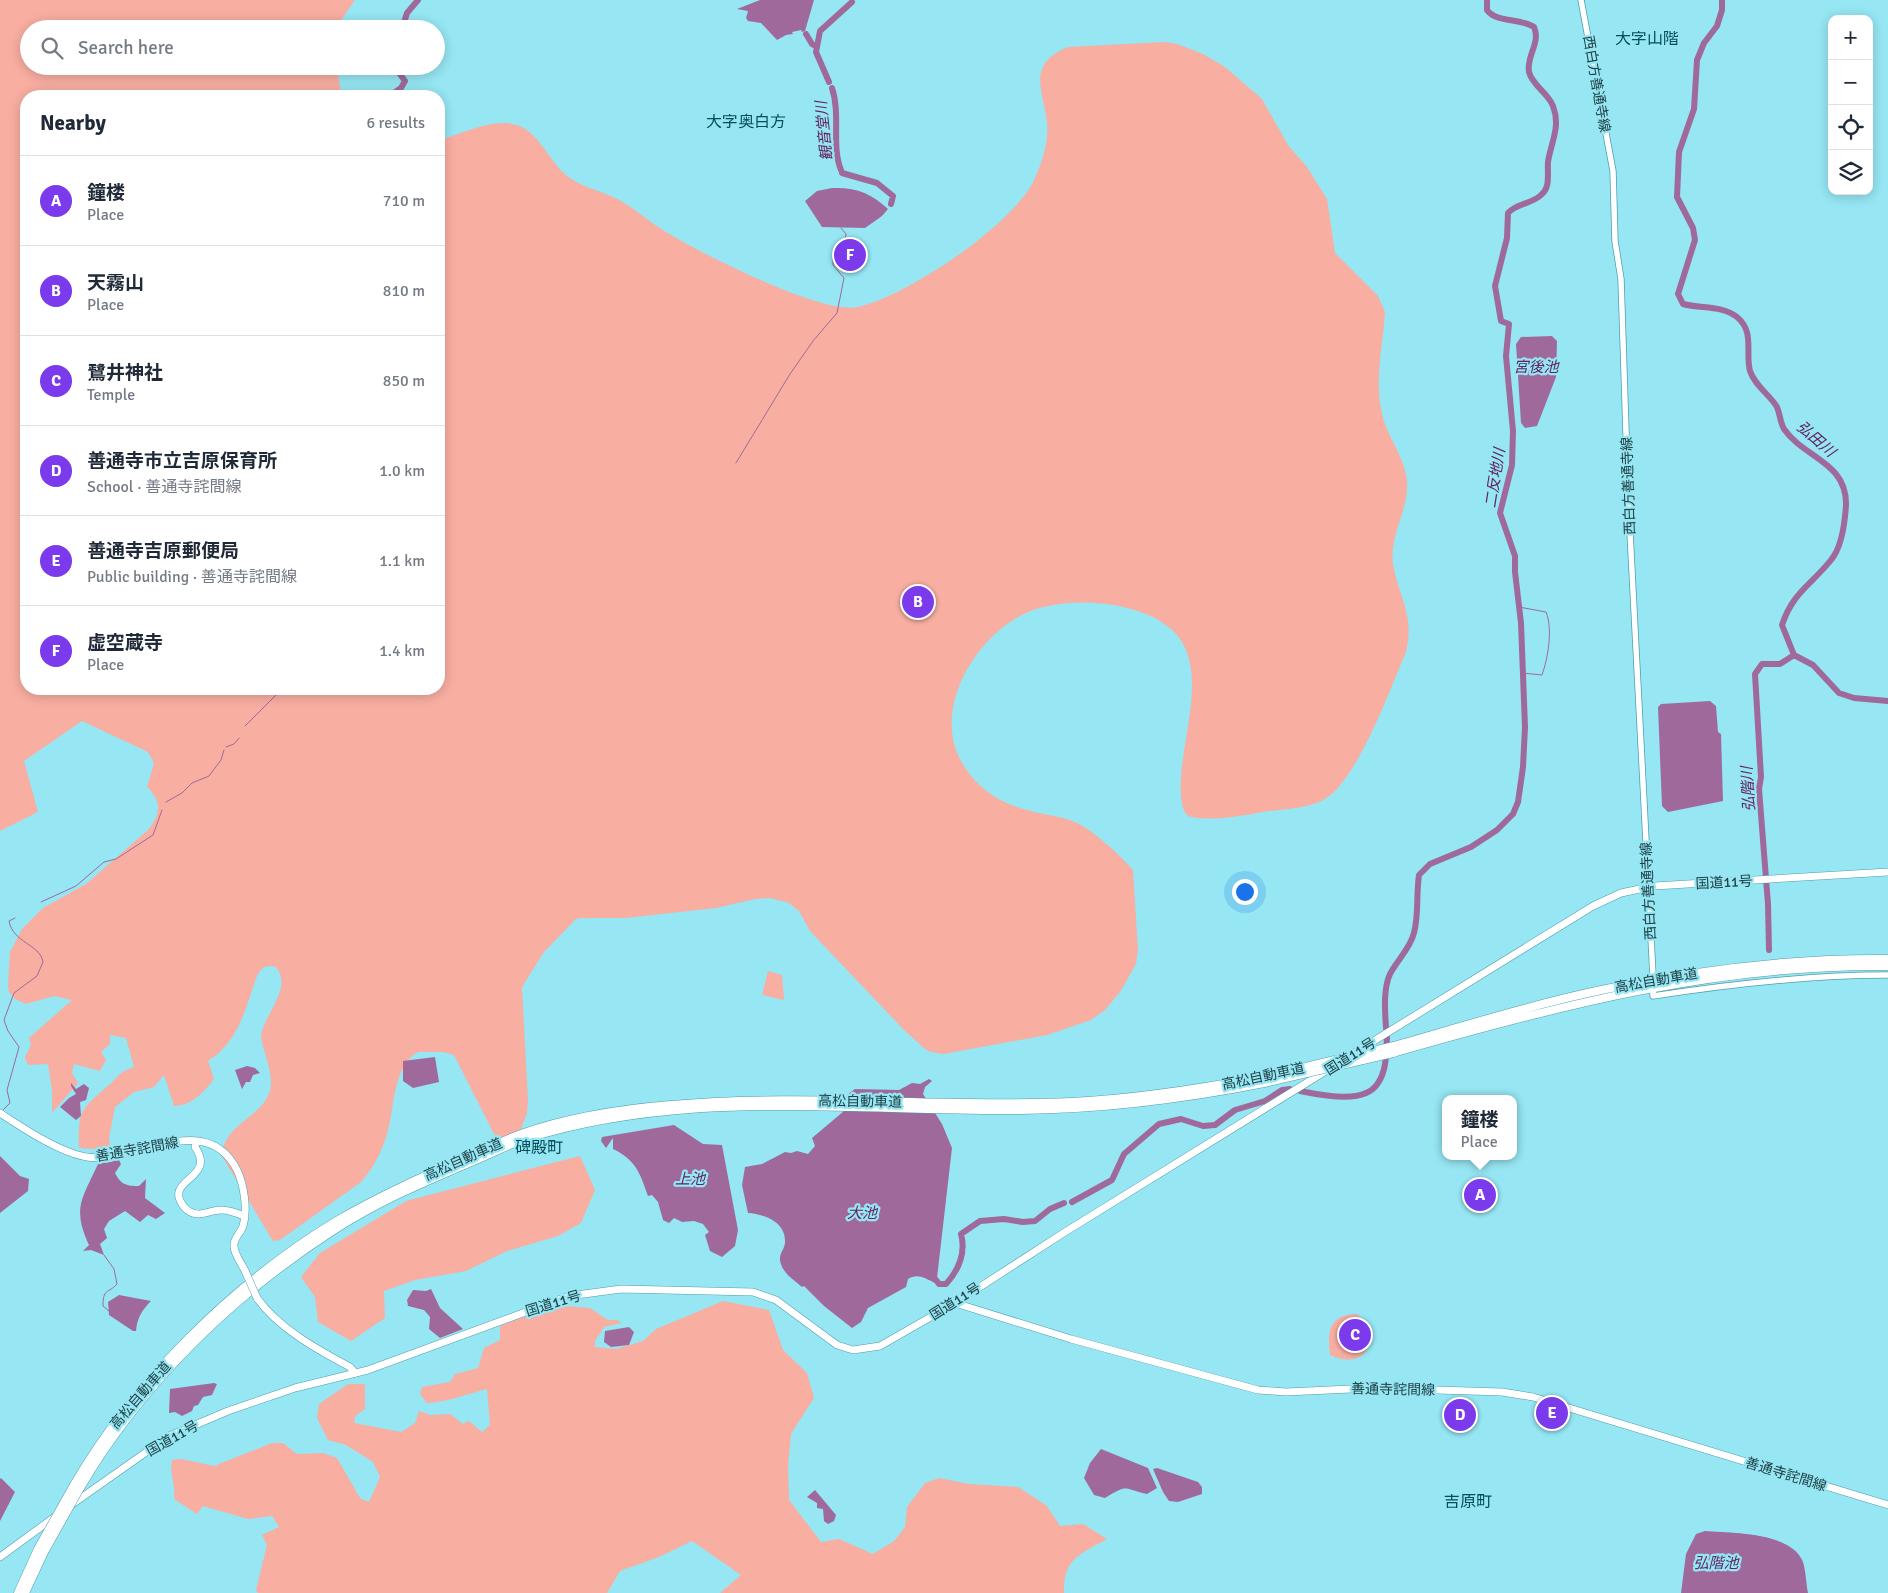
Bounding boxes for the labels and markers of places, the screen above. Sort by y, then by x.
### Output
pin: F [834,236,866,274]
pin: B [902,583,934,621]
pin: A [1464,1176,1496,1214]
pin: C [1339,1316,1371,1354]
pin: E [1536,1394,1568,1432]
pin: D [1444,1396,1476,1434]

